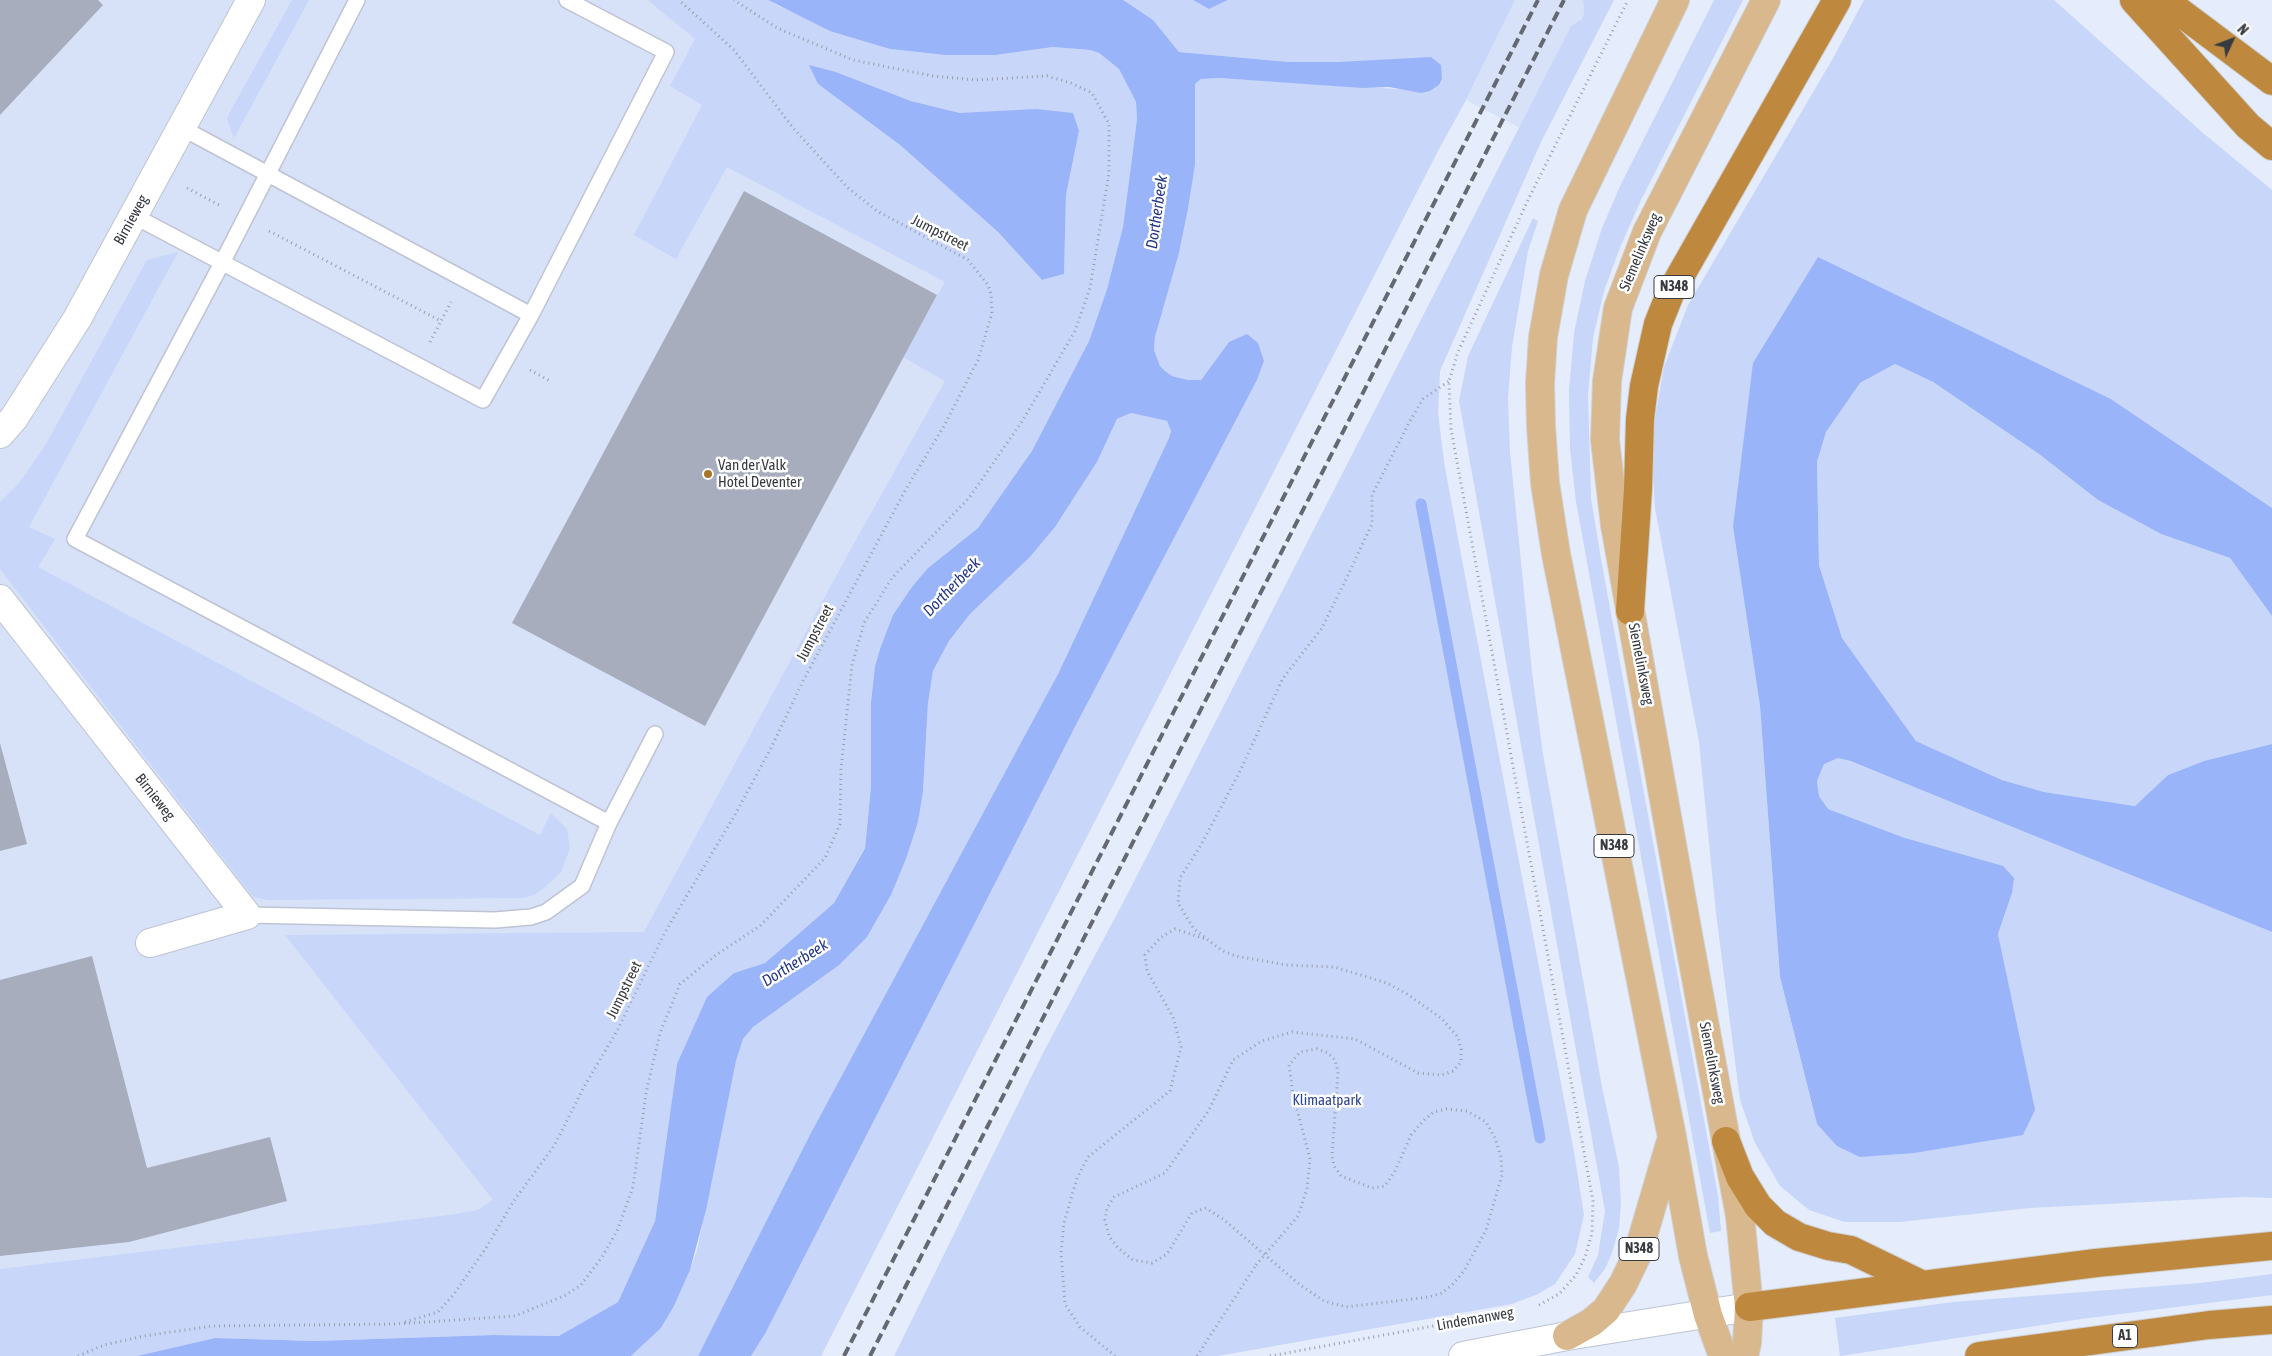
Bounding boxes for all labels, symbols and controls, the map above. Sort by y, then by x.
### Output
north arrow [2207,15,2257,65]
text: N [2234,21,2252,38]
water label: Dortherbeek [1142,174,1172,250]
street label: Birnieweg [110,192,152,248]
street label: Siemelinksweg [1616,210,1664,294]
street label: Jumpstreet [908,211,972,255]
road number: N348 [1654,276,1694,298]
place label: Van der Valk Hotel Deventer [718,456,801,491]
marker: Van der Valk Hotel Deventer [702,468,714,480]
water label: Dortherbeek [919,554,985,620]
street label: Jumpstreet [793,601,837,665]
street label: Siemelinksweg [1624,622,1658,706]
street label: Birnieweg [131,770,179,824]
road number: N348 [1594,834,1634,858]
water label: Dortherbeek [758,935,832,991]
street label: Jumpstreet [602,958,646,1022]
street label: Siemelinksweg [1695,1021,1729,1105]
park label: Klimaatpark [1293,1091,1361,1109]
road number: N348 [1619,1238,1659,1260]
street label: Lindemanweg [1435,1303,1515,1335]
road number: A1 [2112,1324,2138,1348]

